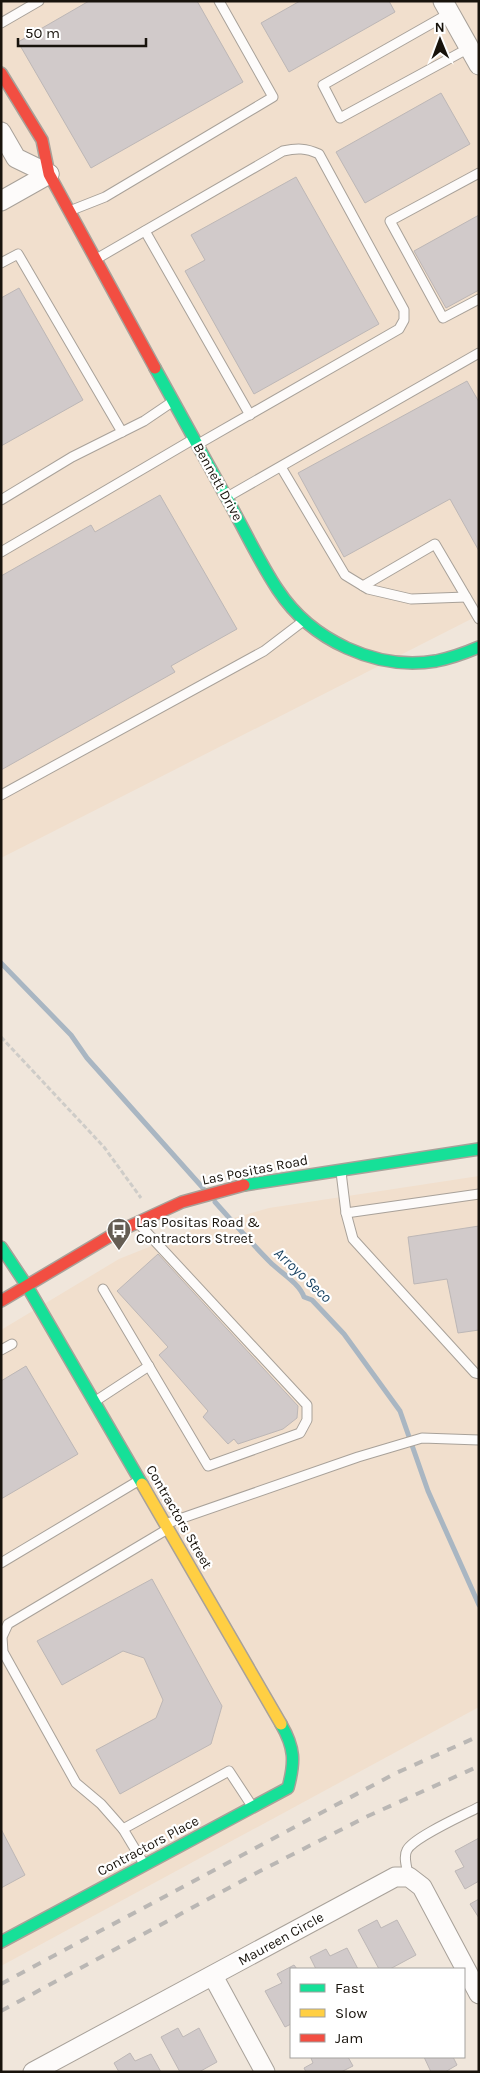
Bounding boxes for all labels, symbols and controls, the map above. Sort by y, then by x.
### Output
scale bar [18,15,145,47]
north arrow [415,15,465,65]
text: N [435,19,445,36]
text: 50 m [25,24,60,42]
street label: Bennett Drive [190,440,246,524]
street label: Las Positas Road [200,1151,310,1189]
place label: Las Positas Road & Contractors Street [136,1214,260,1247]
bus stop icon: Las Positas Road & Contractors Street [106,1217,132,1251]
water label: Arroyo Seco [271,1244,336,1307]
street label: Contractors Street [142,1462,216,1572]
street label: Contractors Place [94,1812,202,1880]
street label: Maureen Circle [235,1908,327,1970]
legend [290,1968,465,2058]
text: Fast [335,1979,365,1997]
text: Slow [335,2004,367,2022]
text: Jam [335,2029,363,2047]

